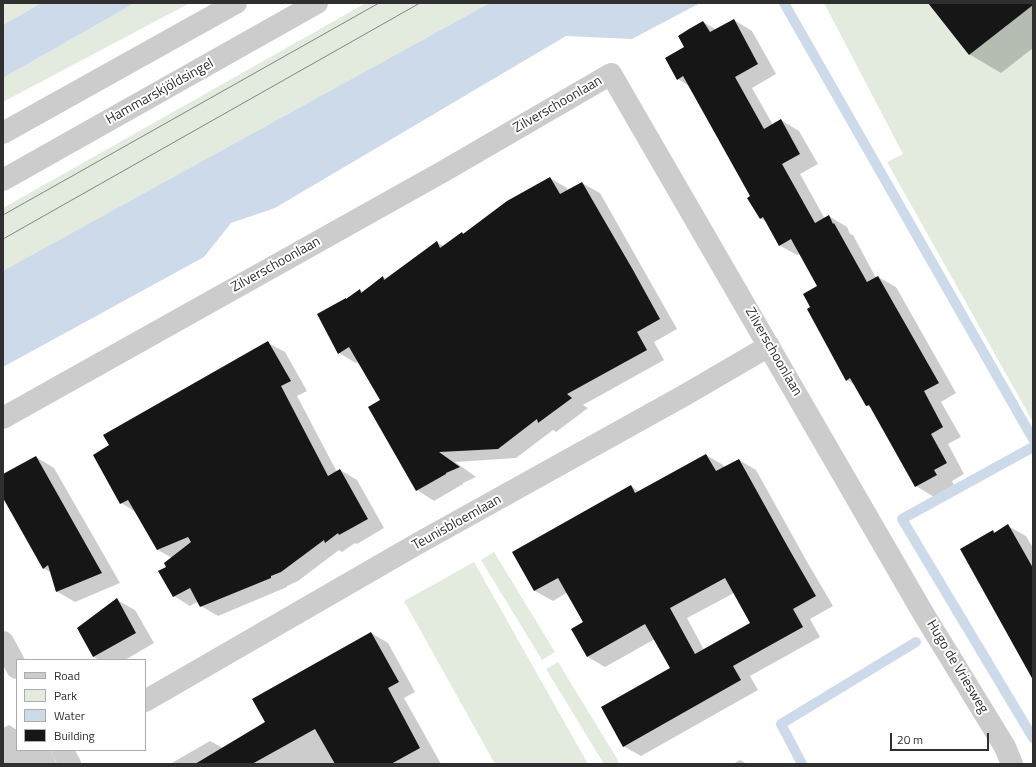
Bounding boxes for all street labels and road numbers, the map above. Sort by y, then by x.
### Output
street label: Hammarskjöldsingel [103,55,217,129]
street label: Zilverschoonlaan [511,73,605,137]
street label: Zilverschoonlaan [228,234,324,296]
street label: Zilverschoonlaan [741,305,805,399]
street label: Teunisbloemlaan [410,492,504,554]
street label: Hugo de Vriesweg [922,617,992,717]

